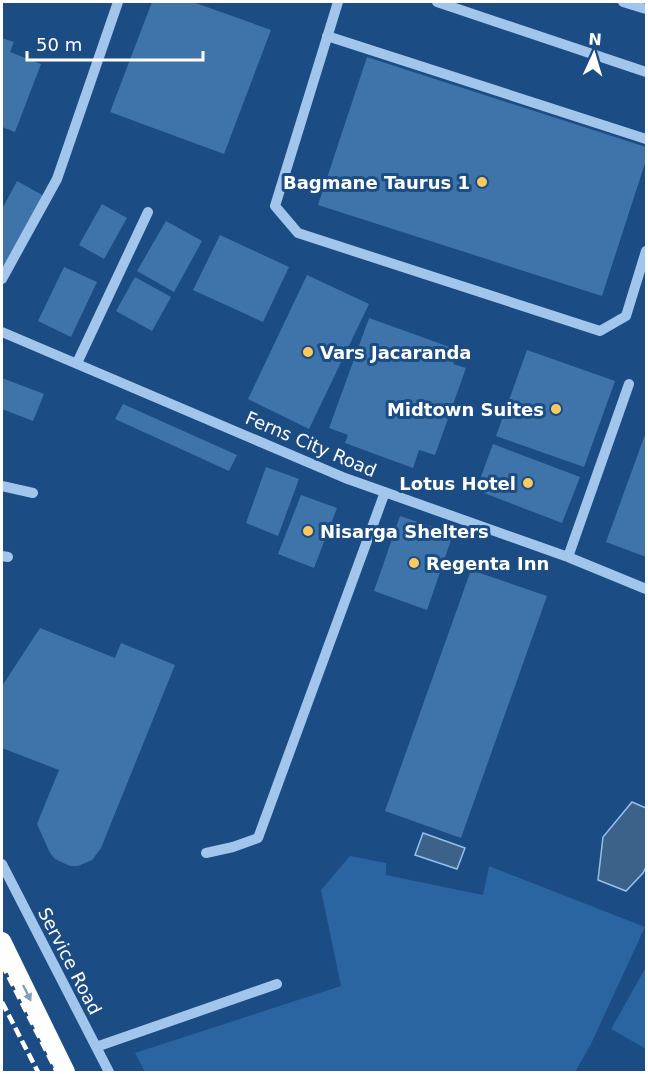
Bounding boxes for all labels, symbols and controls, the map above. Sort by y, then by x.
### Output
scale bar [27,24,202,62]
north arrow [564,24,624,84]
text: N [588,30,602,49]
text: 50 m [36,34,82,55]
place label: Bagmane Taurus 1 [283,172,470,193]
marker: Bagmane Taurus 1 [475,175,489,189]
place label: Vars Jacaranda [320,342,471,363]
marker: Vars Jacaranda [301,345,315,359]
place label: Midtown Suites [387,399,544,420]
marker: Midtown Suites [549,402,563,416]
street label: Ferns City Road [242,407,380,481]
place label: Lotus Hotel [399,473,516,494]
marker: Lotus Hotel [521,476,535,490]
place label: Nisarga Shelters [320,521,489,542]
marker: Nisarga Shelters [301,524,315,538]
place label: Regenta Inn [426,553,549,574]
marker: Regenta Inn [407,556,421,570]
street label: Service Road [34,904,106,1018]
one-way arrow [22,985,32,1002]

